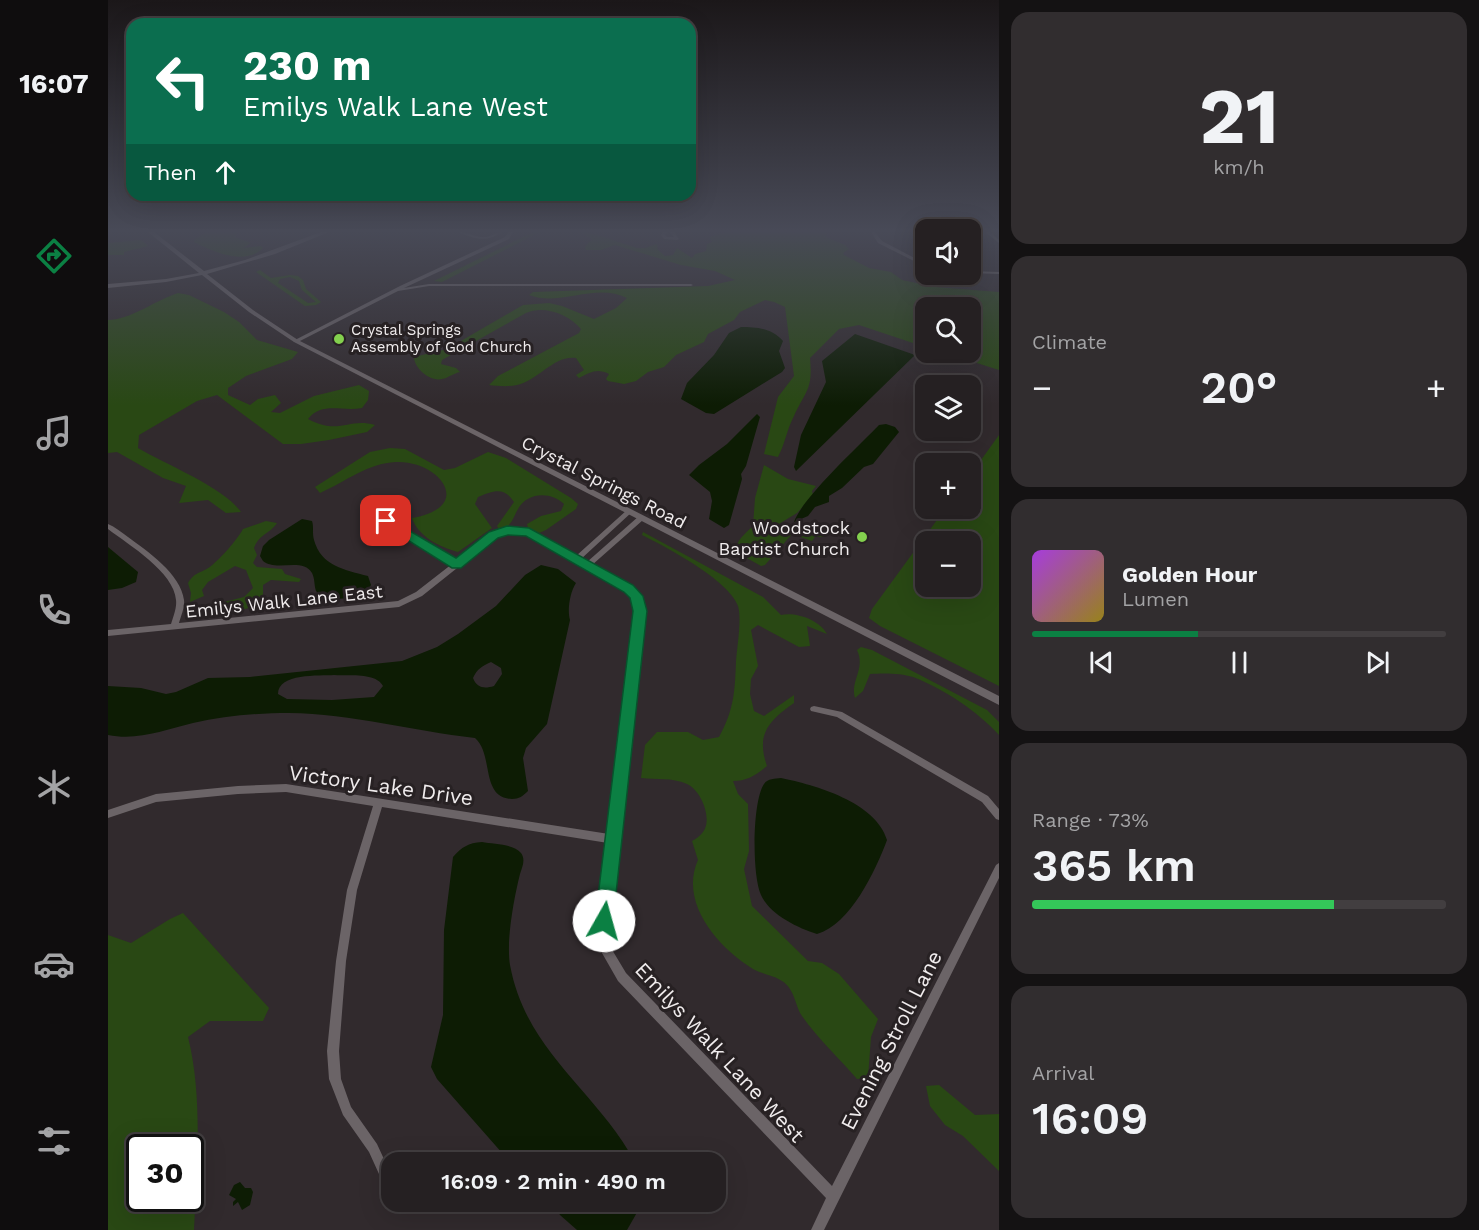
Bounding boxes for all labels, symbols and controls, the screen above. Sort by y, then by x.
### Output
text: 230 m [243,41,372,90]
icon: left [144,42,222,120]
text: 16:07 [19,68,89,100]
text: 21 [1199,70,1279,162]
text: Emilys Walk Lane West [243,91,548,123]
text: km/h [1213,155,1265,179]
icon: ahead [209,156,242,189]
text: Then [144,160,197,185]
map controls [915,219,981,597]
button: sound [915,219,981,285]
icon: directions [33,235,75,277]
button: search [915,297,981,363]
place label: Crystal Springs Assembly of God Church [351,321,532,356]
text: Climate [1032,330,1107,354]
marker: Crystal Springs Assembly of God Church [332,332,346,346]
text: 20° [1201,361,1277,414]
text: − [1032,368,1052,407]
text: + [1426,368,1446,407]
button: layers [915,375,981,441]
icon: music [33,412,75,454]
street label: Crystal Springs Road [518,431,690,533]
button: + [915,453,981,519]
pin [360,495,411,546]
icon: arrive [369,504,402,537]
place label: Woodstock Baptist Church [719,517,850,559]
marker: Woodstock Baptist Church [855,530,869,544]
button: − [915,531,981,597]
text: Golden Hour [1122,562,1257,587]
street label: Emilys Walk Lane East [184,580,384,622]
text: Lumen [1122,587,1189,611]
icon: phone [33,589,75,631]
icon: previous [1085,646,1118,679]
icon: pause [1223,646,1256,679]
icon: next [1361,646,1394,679]
street label: Victory Lake Drive [287,760,475,810]
icon: climate [33,766,75,808]
text: Range · 73% [1032,808,1149,832]
text: 365 km [1032,839,1196,892]
position arrow [572,889,636,953]
icon: car [33,943,75,985]
street label: Evening Stroll Lane [835,946,947,1134]
street label: Emilys Walk Lane West [630,957,810,1147]
text: Arrival [1032,1061,1094,1085]
text: 16:09 [1032,1092,1148,1145]
icon: filters [33,1120,75,1162]
speed limit sign: 30 [126,1134,204,1212]
text: 16:09 · 2 min · 490 m [441,1169,666,1194]

